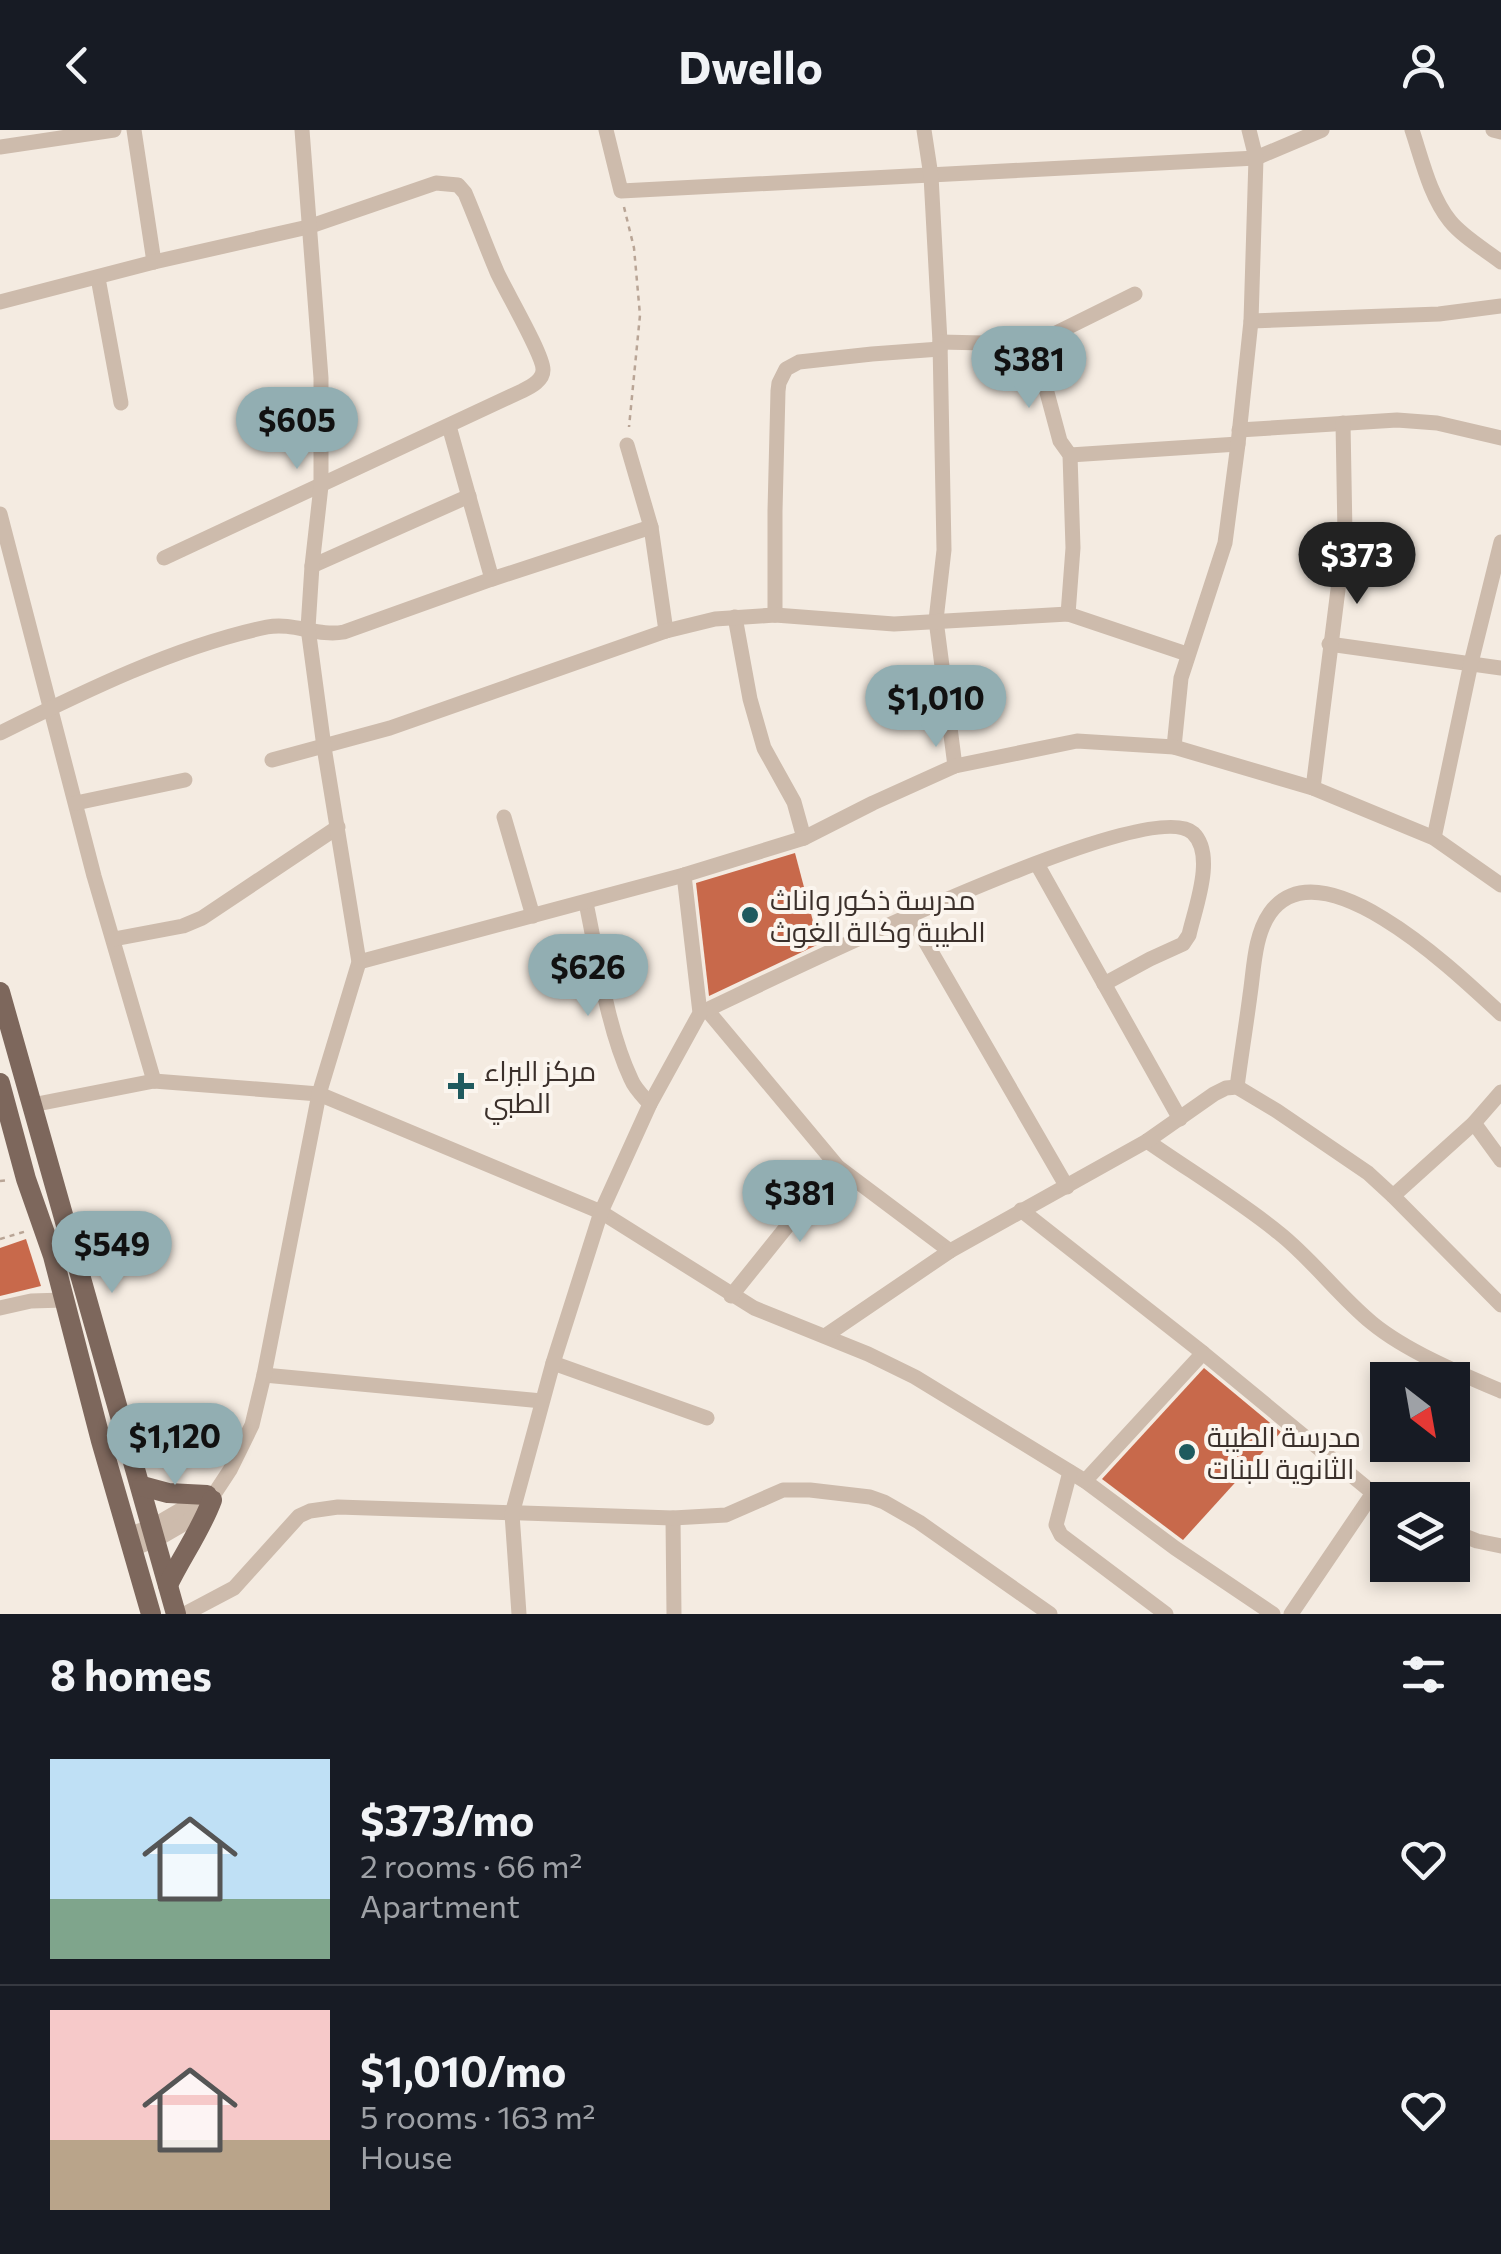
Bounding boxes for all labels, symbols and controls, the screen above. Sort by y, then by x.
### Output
icon: back [50,38,105,93]
text: Dwello [678,38,823,93]
icon: person [1396,38,1451,93]
pin: $381 [970,326,1088,411]
text: $381 [993,338,1065,378]
pin: $605 [238,387,356,472]
text: $605 [258,399,336,439]
pin: $373 [1298,522,1416,607]
text: $373 [1321,534,1393,574]
pin: $1,010 [855,665,1017,750]
text: $1,010 [887,677,985,717]
place label: مدرسة ذكور واناث الطيبة وكالة الغوث [770,882,986,948]
marker: مدرسة ذكور واناث الطيبة وكالة الغوث [739,904,761,926]
pin: $626 [529,934,647,1019]
text: $626 [550,946,626,986]
place label: مركز البراء الطبي [484,1053,596,1125]
marker: مركز البراء الطبي [448,1073,474,1099]
pin: $381 [741,1160,859,1245]
text: $381 [764,1172,836,1212]
pin: $549 [53,1211,171,1296]
text: $549 [74,1223,150,1263]
north arrow [1370,1362,1470,1462]
map controls [1370,1362,1470,1582]
pin: $1,120 [94,1403,256,1488]
text: $1,120 [129,1415,221,1455]
place label: مدرسة الطيبة الثانوية للبنات [1207,1419,1361,1485]
marker: مدرسة الطيبة الثانوية للبنات [1176,1441,1198,1463]
button: layers [1370,1482,1470,1582]
icon: filters [1396,1647,1451,1702]
text: 8 homes [50,1648,212,1700]
text: $373/mo [360,1793,534,1845]
icon: home [130,1799,250,1919]
icon: heart [1396,1832,1451,1887]
text: 2 rooms · 66 m² [360,1845,582,1885]
text: Apartment [360,1885,520,1925]
text: $1,010/mo [360,2044,566,2096]
icon: home [130,2050,250,2170]
icon: heart [1396,2083,1451,2138]
text: 5 rooms · 163 m² [360,2096,595,2136]
text: House [360,2136,452,2176]

